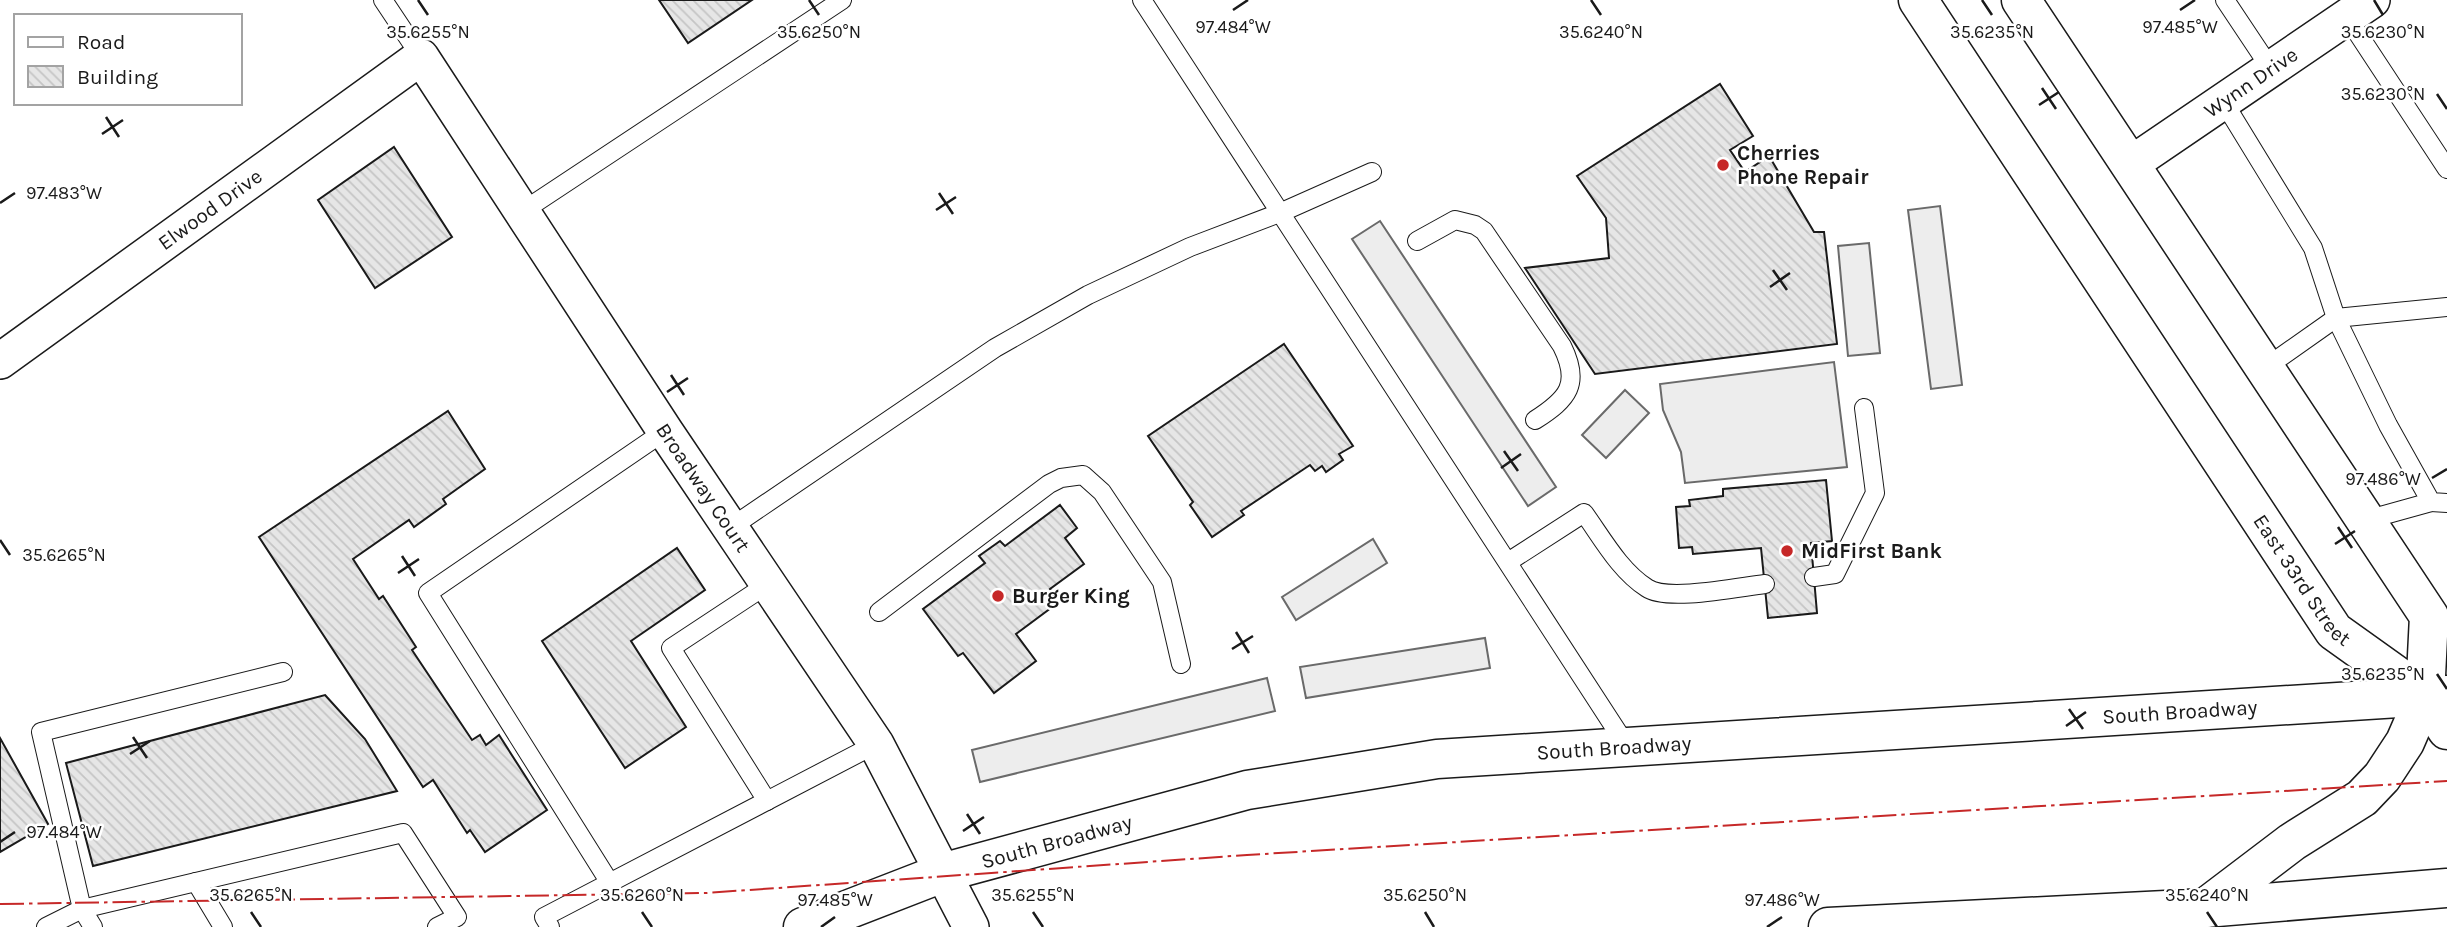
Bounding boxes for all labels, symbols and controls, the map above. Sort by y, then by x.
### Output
legend [14,14,242,105]
text: 97.484°W [1195,16,1271,38]
text: 97.485°W [2142,16,2218,38]
text: 35.6255°N [386,21,470,43]
text: 35.6250°N [777,21,861,43]
text: 35.6240°N [1559,21,1643,43]
text: 35.6235°N [1950,21,2034,43]
text: 35.6230°N [2341,21,2425,43]
text: Road [77,30,125,54]
street label: Wynn Drive [2199,42,2302,123]
text: Building [77,65,158,89]
text: 35.6230°N [2341,83,2425,105]
place label: Cherries Phone Repair [1737,141,1869,189]
marker: Cherries Phone Repair [1715,157,1731,173]
street label: Elwood Drive [153,164,267,255]
text: 97.483°W [26,182,102,204]
street label: Broadway Court [651,419,755,557]
text: 97.486°W [2345,468,2421,490]
street label: East 33rd Street [2248,510,2355,651]
place label: MidFirst Bank [1801,539,1942,563]
marker: MidFirst Bank [1779,543,1795,559]
text: 35.6265°N [22,544,106,566]
place label: Burger King [1012,584,1130,608]
marker: Burger King [990,588,1006,604]
text: 35.6235°N [2341,663,2425,685]
street label: South Broadway [2102,695,2258,729]
street label: South Broadway [1536,731,1692,765]
street label: South Broadway [979,810,1135,874]
text: 97.484°W [26,821,102,843]
text: 35.6265°N [209,884,293,906]
text: 35.6260°N [600,884,684,906]
text: 35.6255°N [991,884,1075,906]
text: 35.6250°N [1383,884,1467,906]
text: 35.6240°N [2165,884,2249,906]
text: 97.485°W [797,889,873,911]
text: 97.486°W [1744,889,1820,911]

